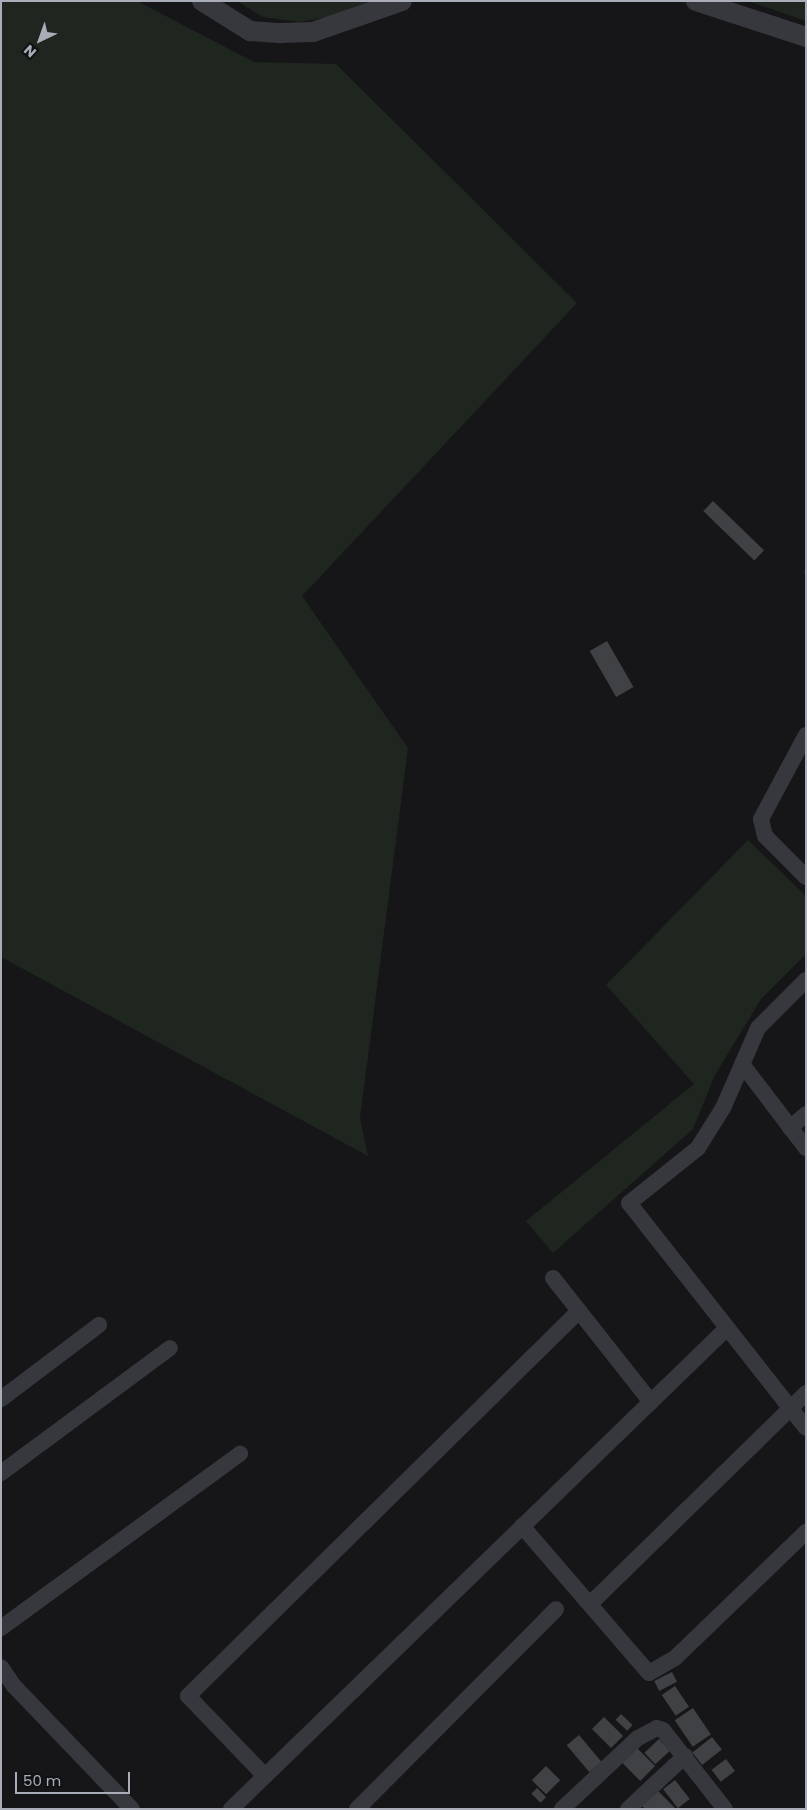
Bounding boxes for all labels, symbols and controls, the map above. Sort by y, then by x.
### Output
north arrow [15,15,65,65]
text: N [19,40,41,62]
scale bar [18,1762,132,1794]
text: 50 m [23,1770,61,1791]

